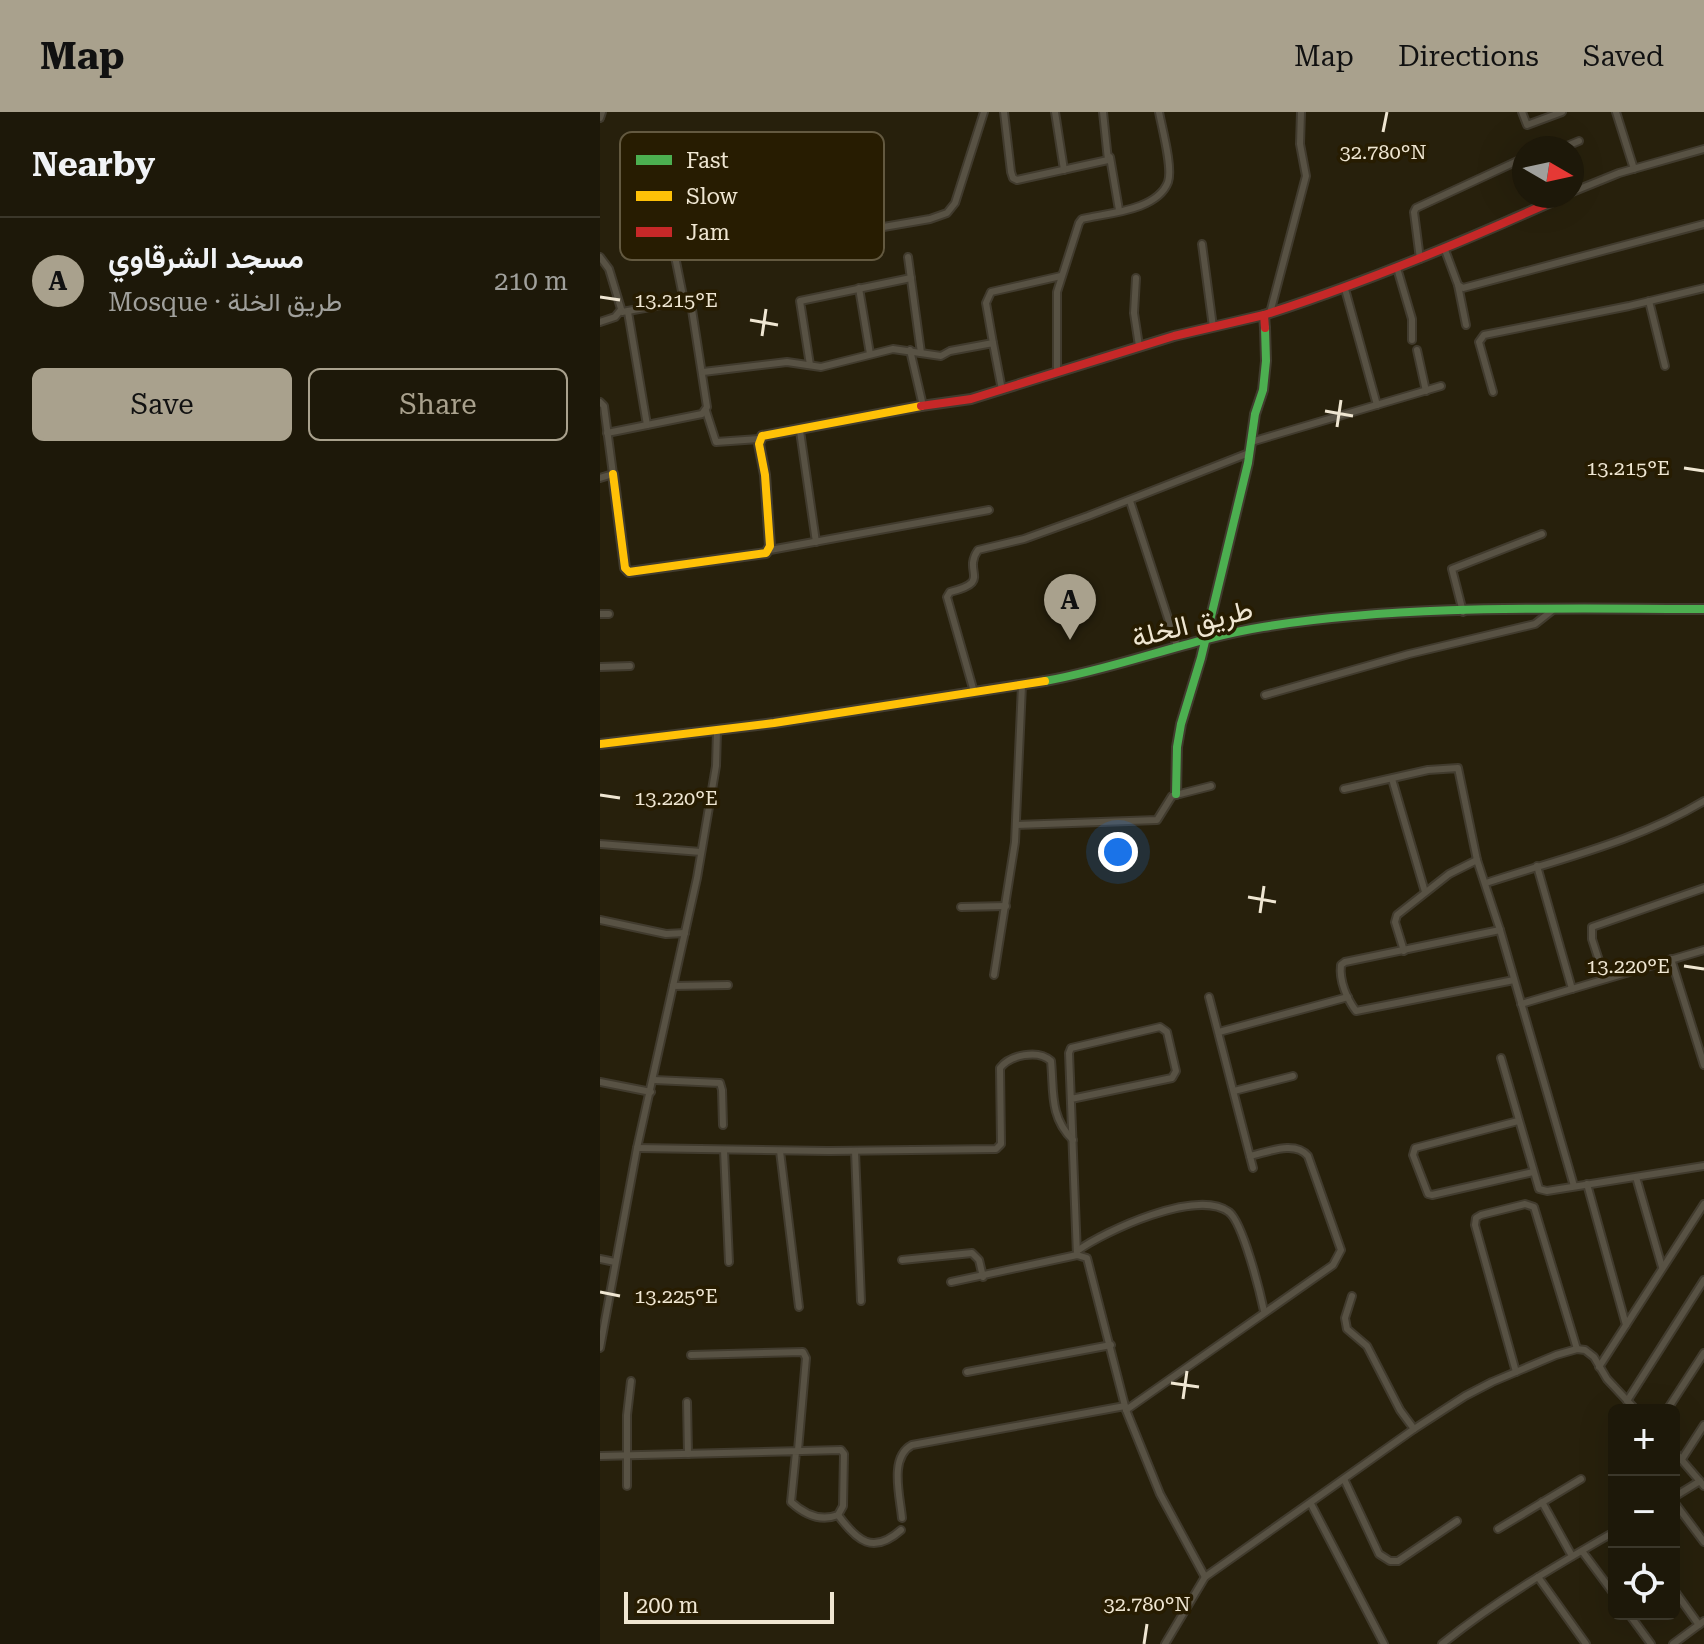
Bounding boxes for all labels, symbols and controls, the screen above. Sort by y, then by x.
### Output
text: Map [40,34,125,78]
text: Map [1294,40,1354,73]
text: Directions [1398,40,1539,73]
text: Saved [1583,40,1664,73]
legend [620,132,884,260]
north arrow [1512,136,1584,208]
text: 32.780°N [1340,140,1426,164]
text: Nearby [32,144,155,184]
text: Fast [686,148,729,173]
text: Slow [686,184,739,209]
text: Jam [686,220,730,245]
text: مسجد الشرقاوي [108,240,304,275]
text: A [49,266,67,296]
text: 210 m [494,266,568,296]
text: Mosque · طريق الخلة [108,287,342,317]
text: 13.215°E [634,288,718,312]
button: Save [32,368,292,441]
button: Share [308,368,568,441]
text: 13.215°E [1586,456,1670,480]
pin: A [1044,574,1096,640]
street label: طريق الخلة [1128,593,1256,655]
text: 13.220°E [634,786,718,810]
your location [1098,832,1138,872]
text: 13.220°E [1586,954,1670,978]
text: 13.225°E [634,1284,718,1308]
map controls [1608,1404,1680,1620]
button: + [1608,1404,1680,1476]
button: − [1608,1476,1680,1548]
button: locate [1608,1548,1680,1620]
scale bar [624,1588,834,1624]
text: 32.780°N [1104,1592,1190,1616]
text: 200 m [636,1593,699,1618]

